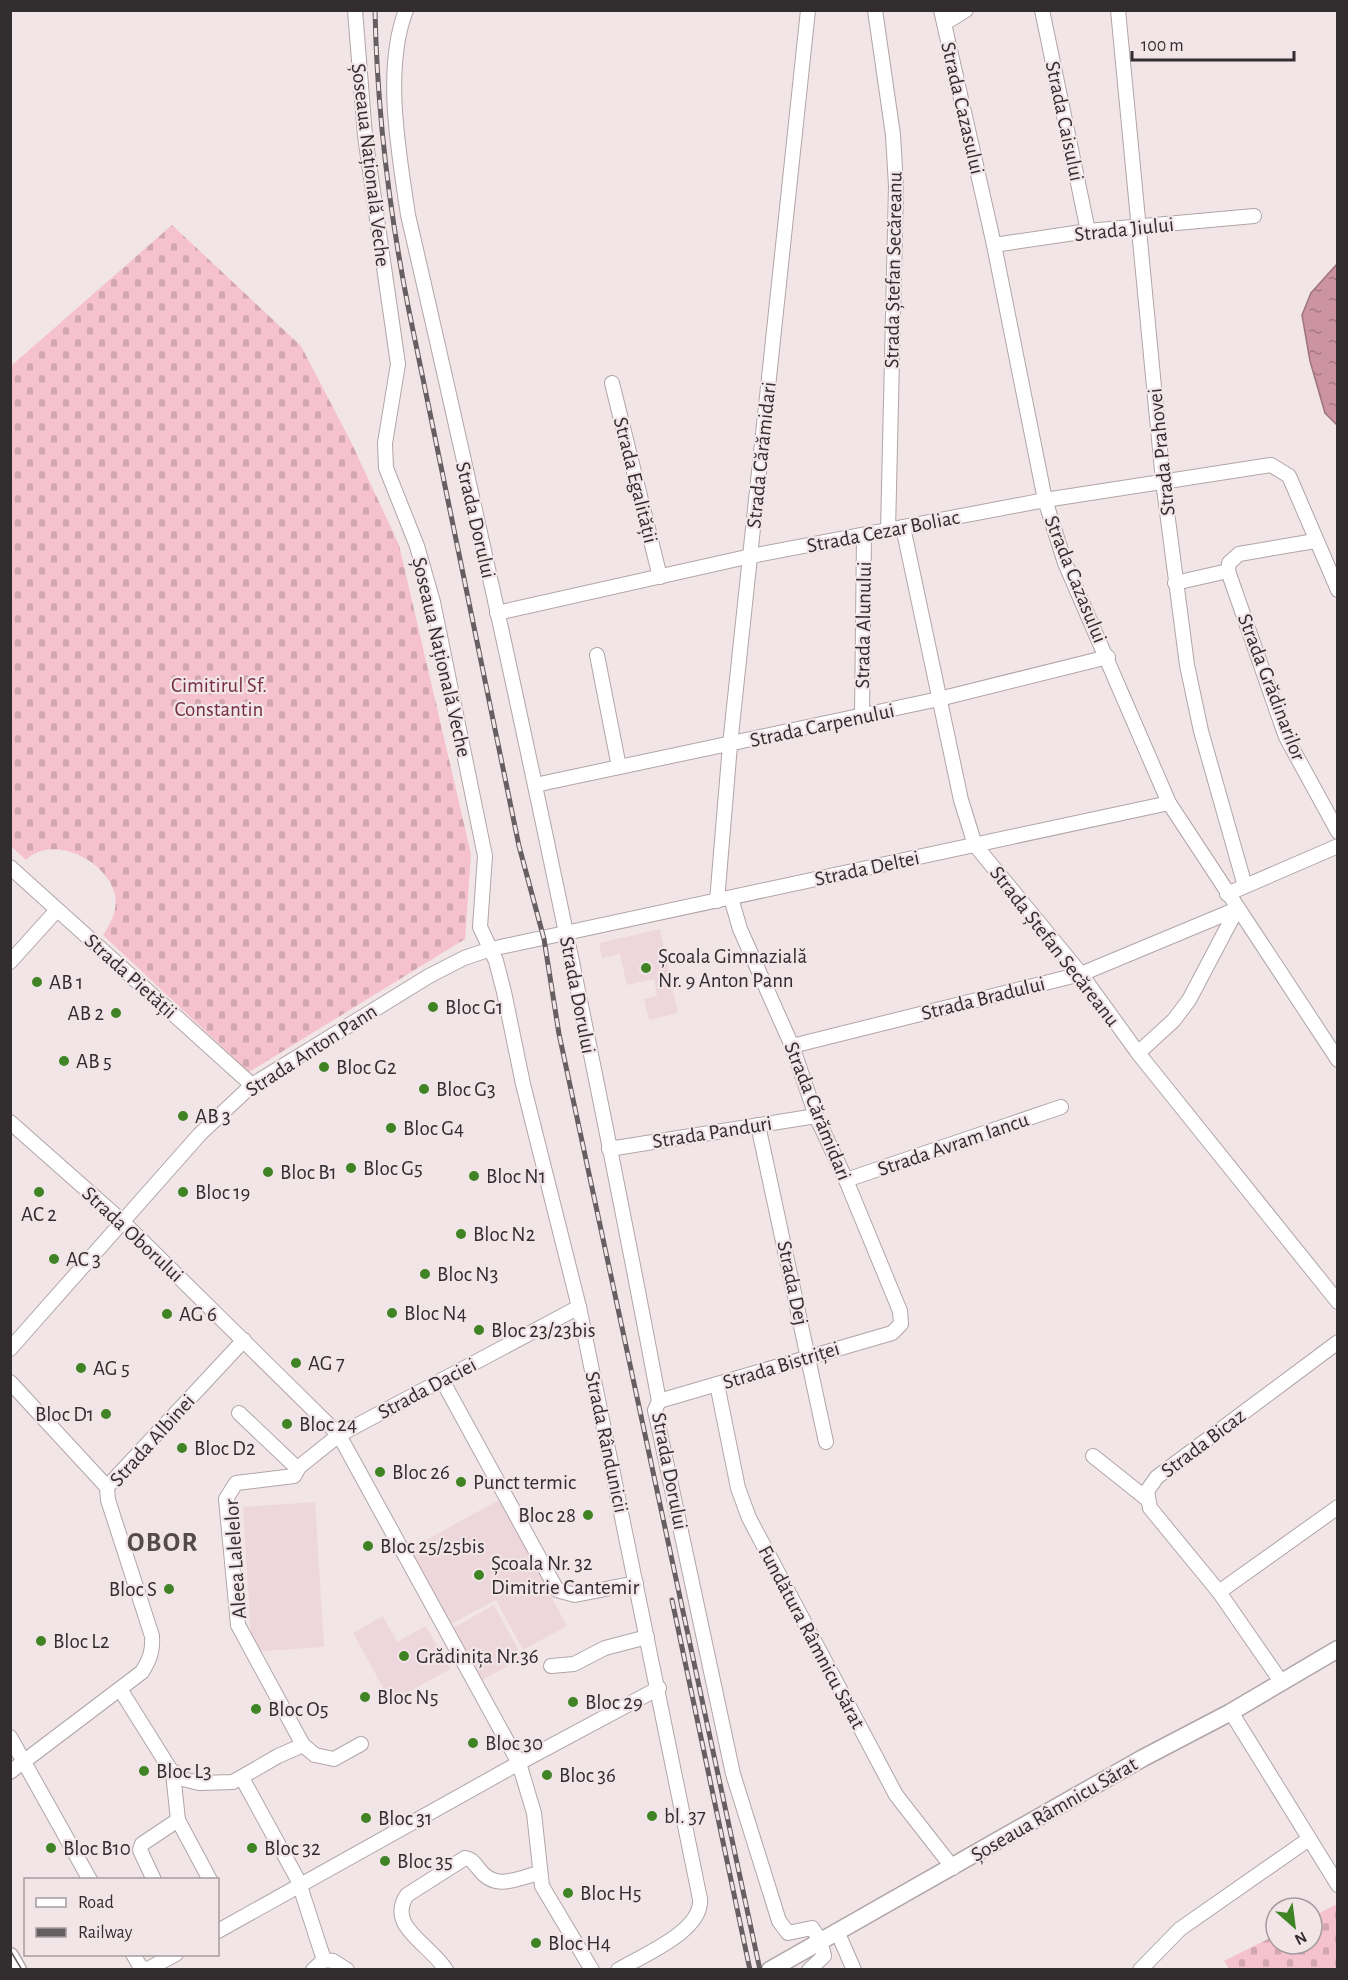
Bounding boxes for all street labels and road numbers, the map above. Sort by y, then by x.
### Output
street label: Strada Cazasului [937,40,988,176]
street label: Strada Caisului [1042,59,1087,183]
street label: Șoseaua Națională Veche [346,62,393,268]
street label: Strada Ștefan Secăreanu [881,171,908,369]
street label: Strada Jiului [1073,214,1175,245]
street label: Strada Cărămidari [743,381,780,530]
street label: Strada Prahovei [1144,387,1179,517]
street label: Strada Egalității [608,415,661,546]
street label: Strada Dorului [452,460,499,580]
street label: Strada Cezar Boliac [805,506,961,557]
street label: Strada Cazasului [1040,513,1111,646]
street label: Șoseaua Națională Veche [406,555,475,760]
street label: Strada Alunului [852,561,875,689]
street label: Strada Grădinarilor [1234,611,1309,764]
street label: Strada Carpenului [748,700,896,751]
street label: Strada Deltei [813,847,921,890]
street label: Strada Ștefan Secăreanu [984,862,1124,1032]
street label: Strada Pietății [79,930,181,1024]
street label: Strada Dorului [556,935,599,1056]
street label: Strada Bradului [919,973,1047,1024]
street label: Strada Anton Pann [242,1000,381,1101]
street label: Strada Cărămidari [780,1039,855,1184]
street label: Strada Avram Iancu [875,1109,1032,1180]
street label: Strada Panduri [651,1113,773,1152]
street label: Strada Oborului [78,1182,187,1286]
street label: Strada Dej [773,1239,812,1327]
street label: Strada Bistriței [720,1338,843,1395]
street label: Strada Daciei [375,1354,480,1423]
street label: Strada Rândunicii [581,1369,632,1515]
street label: Strada Albinei [106,1390,199,1490]
street label: Strada Bicaz [1157,1405,1249,1482]
street label: Strada Dorului [648,1411,691,1532]
street label: Aleea Lalelelor [221,1498,250,1620]
street label: Fundătura Râmnicu Sărat [754,1542,869,1733]
street label: Șoseaua Râmnicu Sărat [967,1753,1142,1867]

